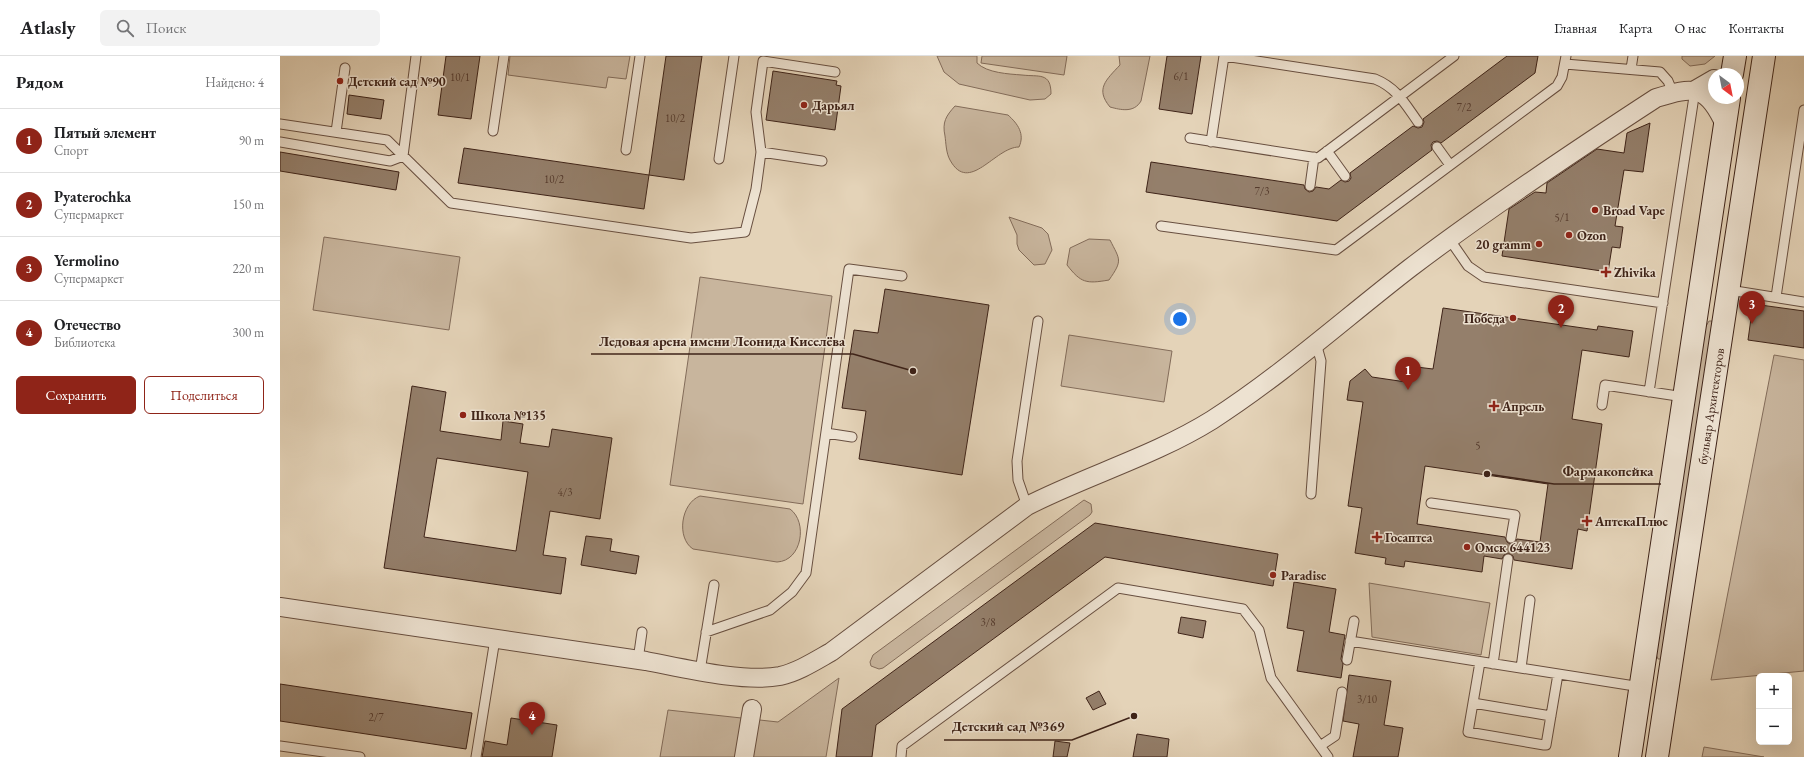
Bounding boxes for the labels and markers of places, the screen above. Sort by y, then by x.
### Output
place label: Детский сад №90 [348,73,446,90]
marker: Детский сад №90 [335,76,345,86]
place label: Дарьял [812,97,854,114]
marker: Дарьял [799,100,809,110]
place label: Broad Vape [1603,202,1665,219]
marker: Broad Vape [1590,205,1600,215]
place label: Ozon [1577,227,1607,244]
marker: Ozon [1564,230,1574,240]
place label: 20 gramm [1476,236,1531,253]
marker: 20 gramm [1534,239,1544,249]
place label: Zhivika [1614,264,1656,281]
marker: Zhivika [1601,267,1611,277]
pin: 3 [1739,291,1765,324]
pin: 2 [1548,295,1574,328]
place label: Победа [1464,310,1505,327]
marker: Победа [1508,313,1518,323]
callout: Ледовая арена имени Леонида Киселёва [591,328,853,354]
pin: 1 [1395,357,1421,390]
place label: Апрель [1501,398,1544,415]
marker: Апрель [1489,401,1499,411]
place label: Школа №135 [471,407,546,424]
marker: Школа №135 [458,410,468,420]
callout: Фармакопейка [1554,458,1661,484]
place label: АптекаПлюс [1594,513,1669,530]
marker: АптекаПлюс [1582,516,1592,526]
place label: Госаптеа [1385,529,1433,546]
marker: Госаптеа [1372,532,1382,542]
place label: Омск 644123 [1475,539,1551,556]
marker: Омск 644123 [1462,542,1472,552]
place label: Paradise [1281,567,1327,584]
marker: Paradise [1268,570,1278,580]
pin: 4 [519,702,545,735]
callout: Детский сад №369 [944,714,1072,740]

